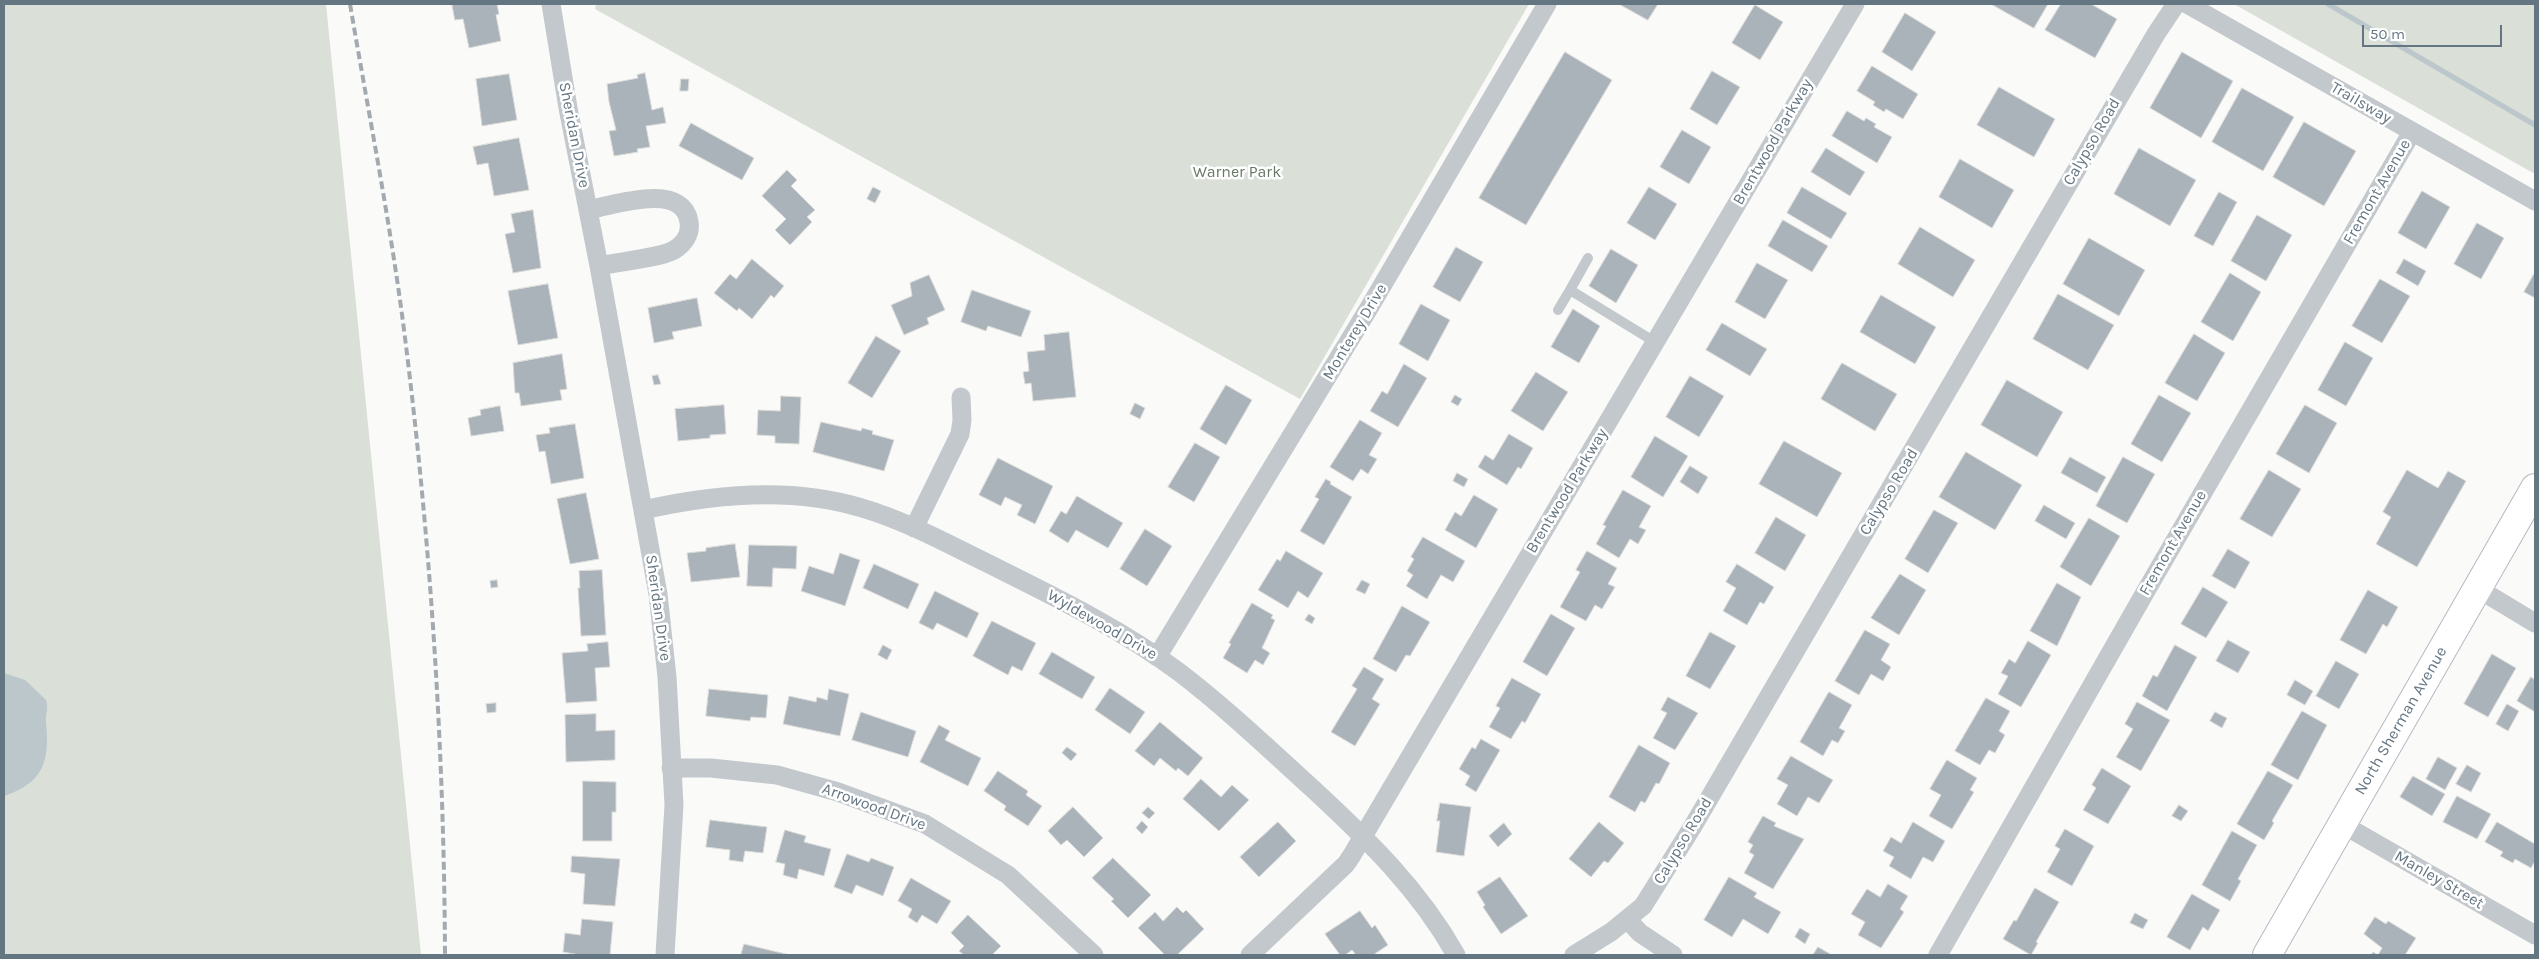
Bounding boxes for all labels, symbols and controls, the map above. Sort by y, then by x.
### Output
scale bar [2364,15,2504,47]
text: 50 m [2370,25,2405,43]
street label: Brentwood Parkway [1729,76,1817,208]
street label: Trailsway [2327,78,2395,128]
street label: Sheridan Drive [554,81,594,189]
street label: Calypso Road [2059,95,2125,189]
street label: Fremont Avenue [2339,136,2415,248]
park label: Warner Park [1193,162,1281,182]
street label: Monterey Drive [1319,280,1391,384]
street label: Brentwood Parkway [1522,425,1612,557]
street label: Calypso Road [1856,445,1922,539]
street label: Fremont Avenue [2135,487,2211,599]
street label: Sheridan Drive [641,554,675,662]
street label: Wyldewood Drive [1044,586,1160,664]
street label: North Sherman Avenue [2351,643,2451,799]
street label: Arrowood Drive [819,779,929,835]
street label: Calypso Road [1650,794,1716,888]
street label: Manley Street [2391,847,2487,913]

